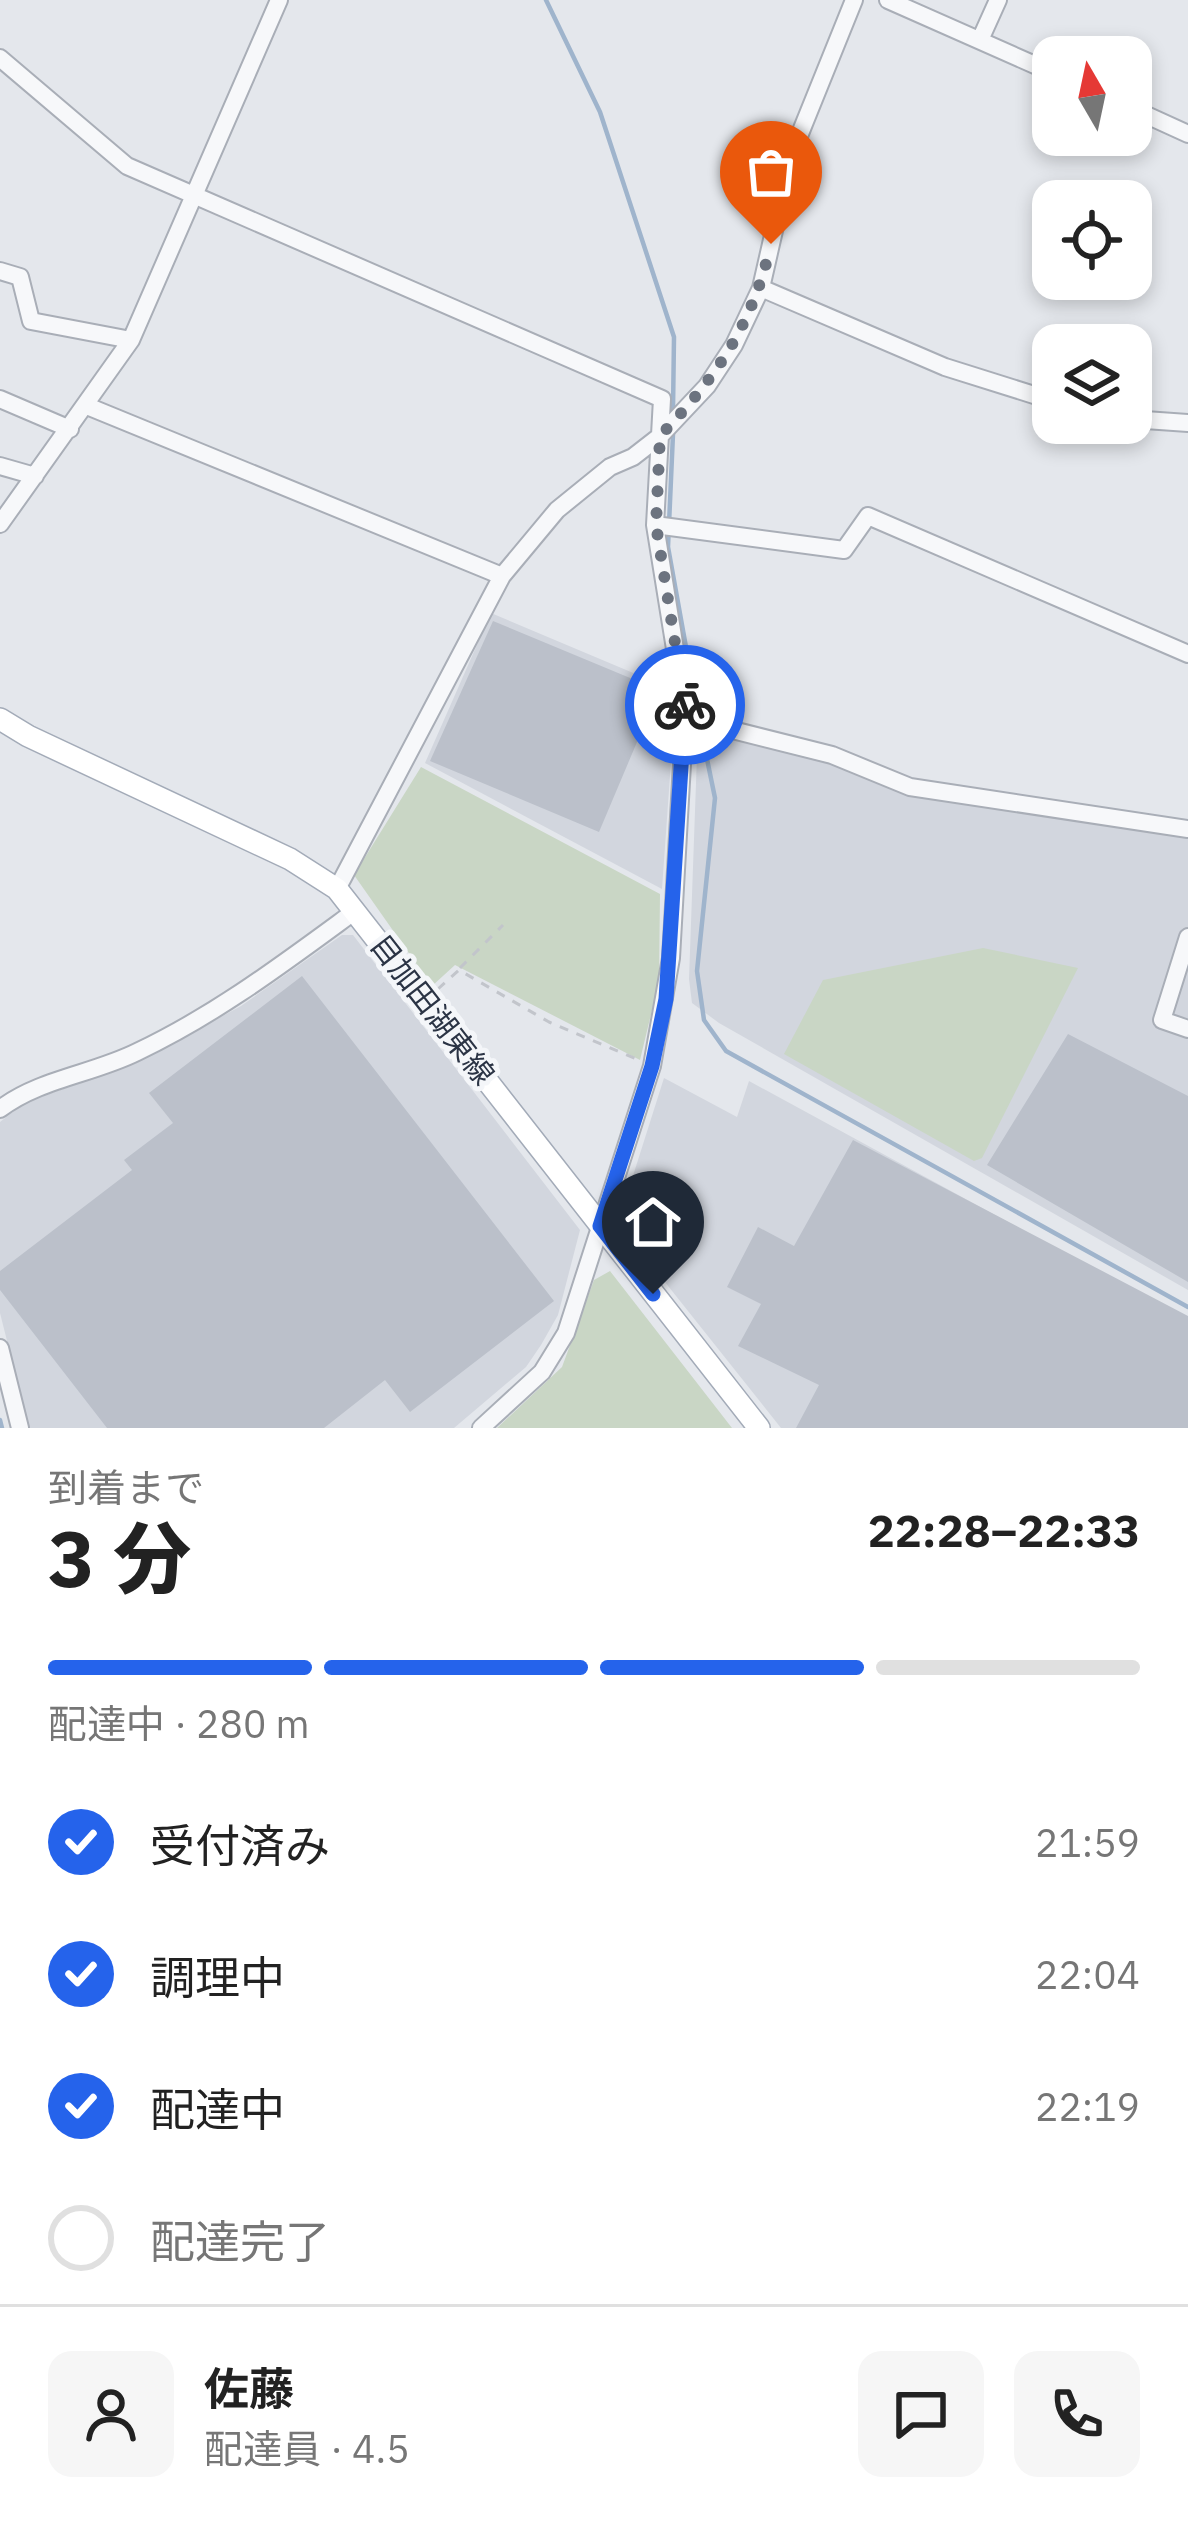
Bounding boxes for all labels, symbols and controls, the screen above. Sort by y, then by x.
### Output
north arrow [1032,36,1152,156]
map controls [1032,36,1152,444]
pin [720,121,822,244]
icon: bag [738,139,804,205]
button: locate [1032,180,1152,300]
button: layers [1032,324,1152,444]
courier [625,645,745,765]
icon: bike [652,672,718,738]
street label: 目加田湖東線 [362,926,504,1092]
pin [602,1171,704,1294]
icon: home [620,1189,686,1255]
text: 到着まで [48,1462,204,1513]
text: 22:28–22:33 [868,1501,1140,1559]
text: 3 分 [48,1507,191,1608]
text: 配達中 · 280 m [48,1698,310,1749]
icon: check [48,1809,114,1875]
text: 受付済み [150,1816,330,1874]
text: 21:59 [1035,1817,1140,1868]
icon: check [48,1941,114,2007]
text: 調理中 [150,1948,285,2006]
text: 22:04 [1035,1949,1140,2000]
icon: check [48,2073,114,2139]
text: 配達中 [150,2080,285,2138]
text: 22:19 [1035,2081,1140,2132]
text: 配達完了 [150,2212,330,2270]
button: person [48,2351,174,2477]
button: chat [858,2351,984,2477]
button: phone [1014,2351,1140,2477]
text: 佐藤 [204,2359,294,2417]
text: 配達員 · 4.5 [204,2423,410,2474]

